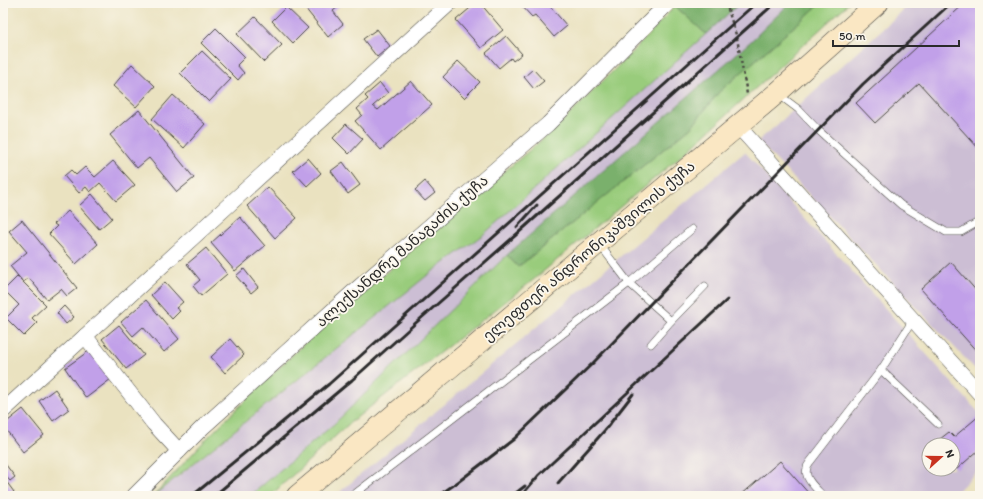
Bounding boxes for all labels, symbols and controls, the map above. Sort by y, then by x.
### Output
scale bar [833,22,959,48]
text: 50 m [839,29,865,43]
street label: ელეფთერ ანდრონიკაშვილის ქუჩა [479,157,699,345]
street label: ალექსანდრე მანაგაძის ქუჩა [312,171,492,331]
north arrow [921,437,961,477]
text: N [942,448,957,459]

